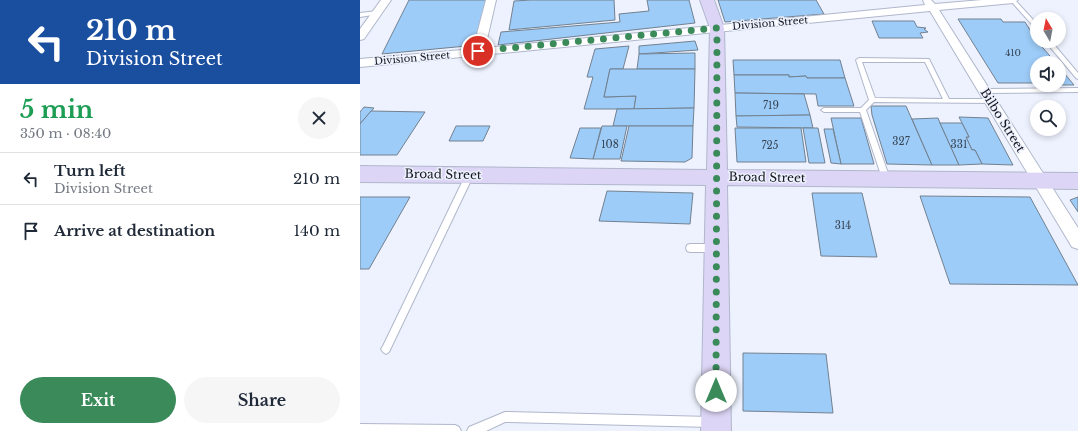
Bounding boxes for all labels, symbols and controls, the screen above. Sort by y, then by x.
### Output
north arrow [1030,12,1066,48]
map controls [1030,12,1066,136]
text: 210 m [86,13,176,48]
street label: Division Street [732,13,809,33]
icon: left [20,16,72,68]
pin [461,34,495,68]
icon: arrive [467,40,489,62]
house number: 410 [1005,47,1021,58]
text: Division Street [86,48,223,70]
street label: Division Street [374,48,451,68]
button: sound [1030,56,1066,92]
street label: Bilbo Street [977,85,1029,155]
text: 5 min [20,95,93,124]
button: close [298,97,340,139]
house number: 719 [763,99,779,112]
button: search [1030,100,1066,136]
text: 350 m · 08:40 [20,125,111,142]
house number: 327 [892,135,911,148]
house number: 108 [601,138,619,151]
house number: 331 [951,138,967,151]
house number: 725 [762,139,779,152]
text: Turn left [54,161,125,180]
street label: Broad Street [404,166,482,182]
icon: left [20,168,42,190]
text: 210 m [293,169,340,188]
street label: Broad Street [728,169,806,185]
text: Division Street [54,180,153,197]
house number: 314 [835,219,851,232]
icon: arrive [20,220,42,242]
text: Arrive at destination [54,221,215,240]
text: 140 m [293,221,340,240]
position arrow [695,370,737,412]
button: Exit [20,377,176,423]
button: Share [184,377,340,423]

